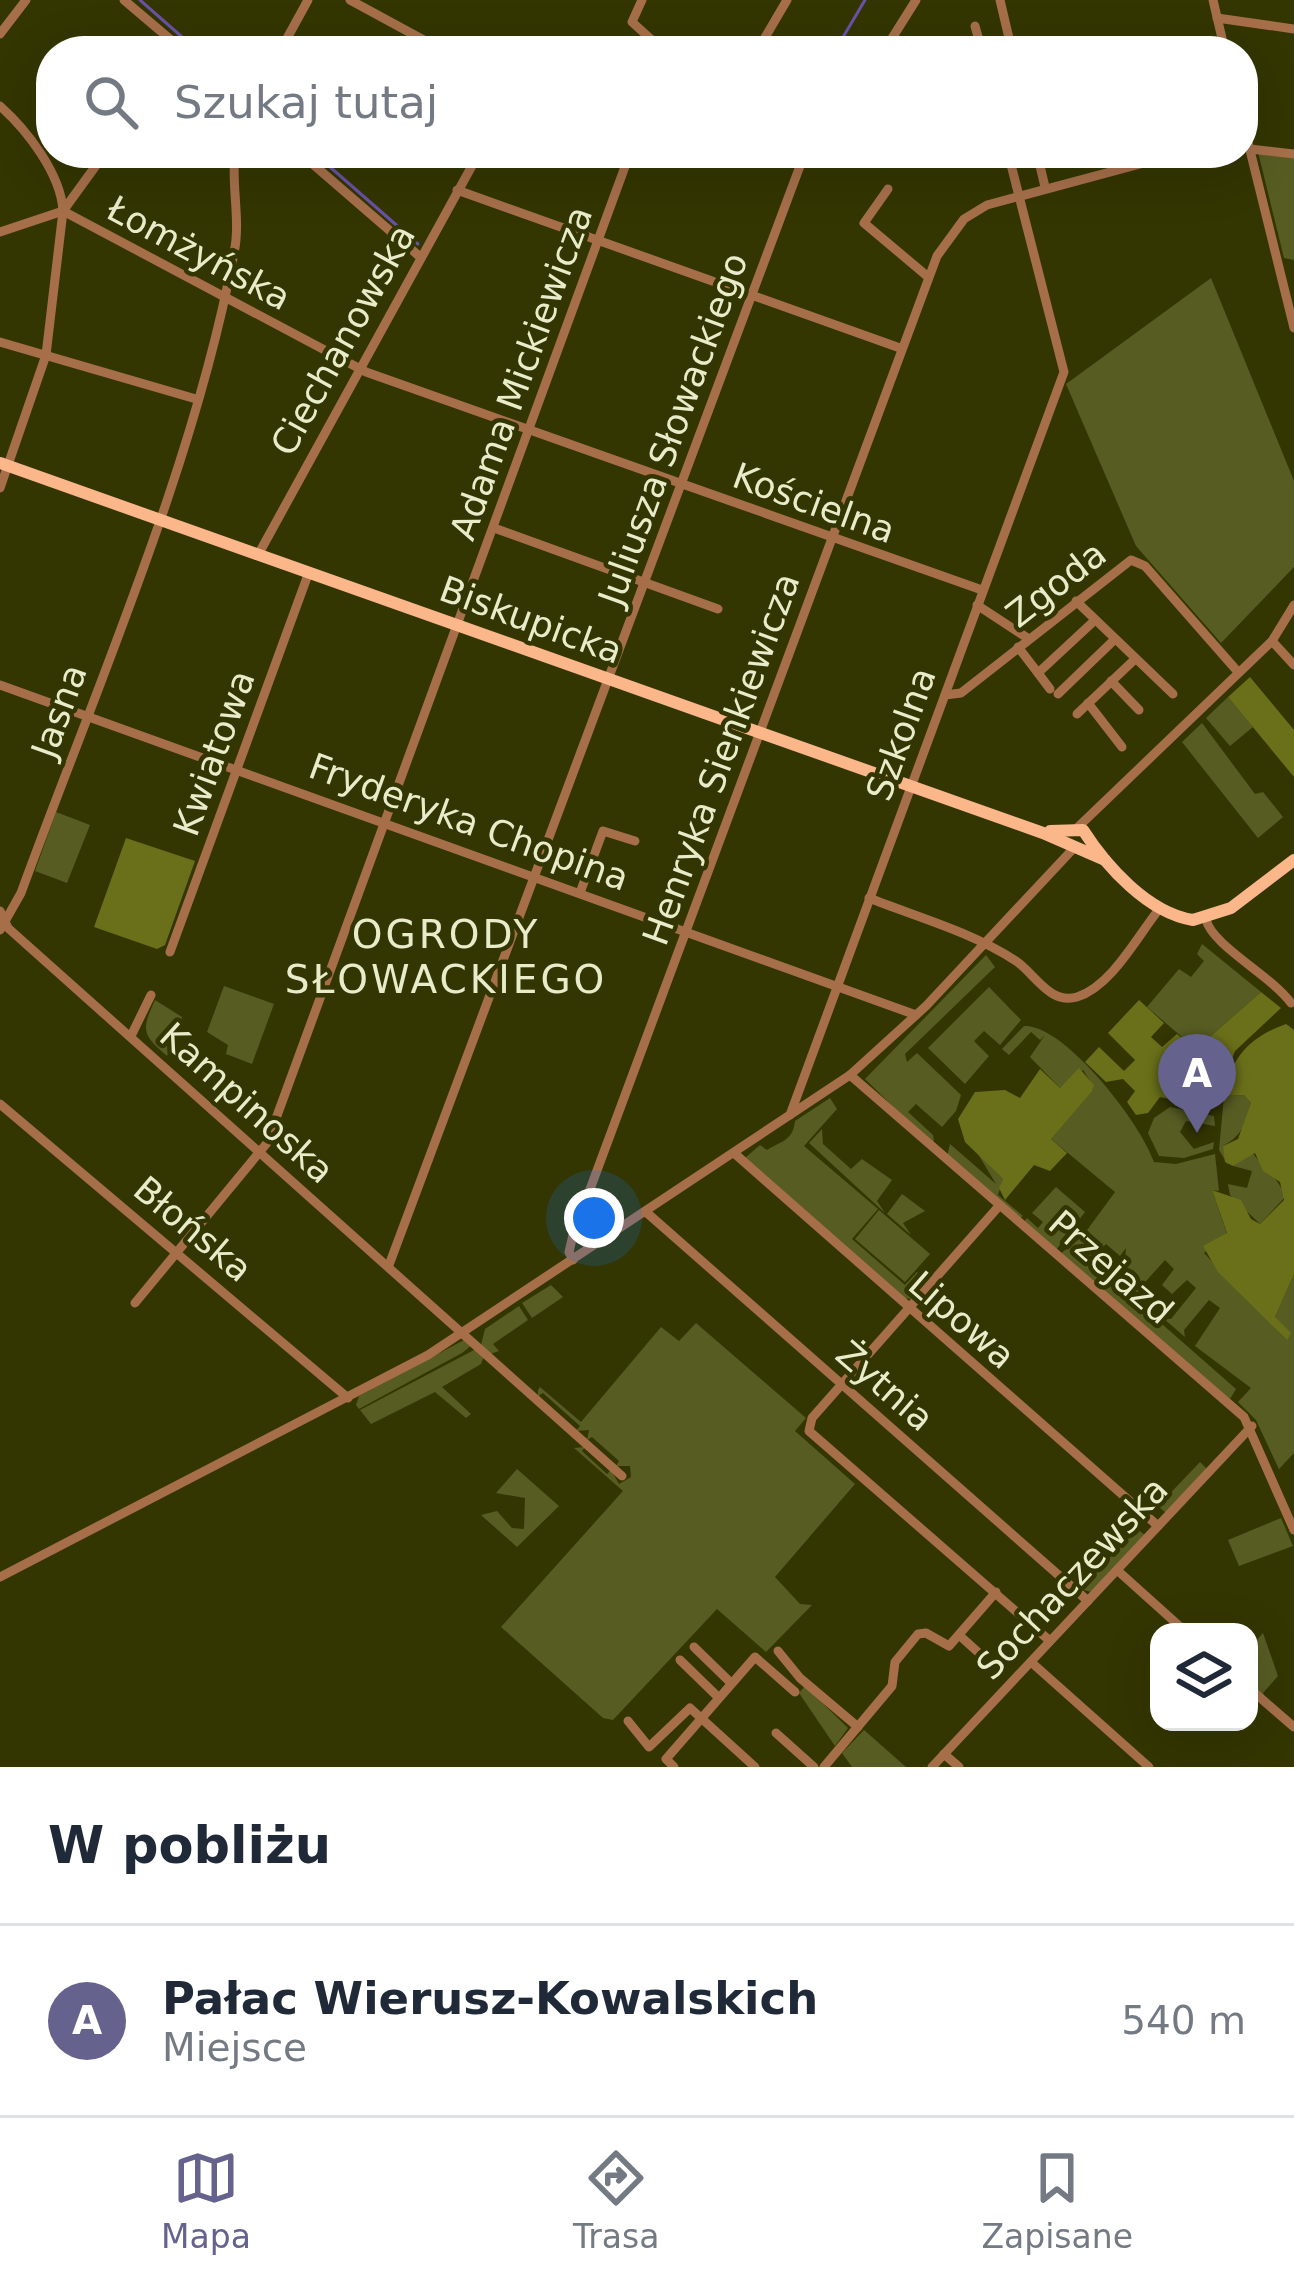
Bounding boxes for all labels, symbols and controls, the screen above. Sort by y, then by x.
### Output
search box [36,36,1258,168]
icon: search [78,69,144,135]
text: Szukaj tutaj [174,76,438,129]
street label: Łomżyńska [100,187,298,318]
street label: Adama Mickiewicza [442,201,600,545]
street label: Ciechanowska [263,218,423,462]
street label: Juliusza Słowackiego [589,247,756,613]
street label: Kościelna [727,455,901,551]
street label: Zgoda [998,533,1114,635]
street label: Henryka Sienkiewicza [635,567,807,951]
street label: Biskupicka [434,568,628,672]
street label: Jasna [23,659,95,765]
street label: Szkolna [858,662,944,806]
street label: Kwiatowa [165,665,263,841]
street label: Fryderyka Chopina [304,745,634,899]
district label: OGRODY SŁOWACKIEGO [285,912,607,1002]
street label: Kampinoska [152,1015,342,1191]
pin: A [1158,1034,1236,1133]
street label: Błońska [126,1168,260,1290]
your location [564,1188,624,1248]
street label: Przejazd [1041,1202,1181,1332]
street label: Lipowa [901,1263,1023,1377]
street label: Żytnia [828,1333,942,1439]
street label: Sochaczewska [968,1469,1176,1687]
map controls [1150,1623,1258,1731]
button: layers [1150,1623,1258,1731]
text: W pobliżu [48,1816,331,1875]
text: Pałac Wierusz-Kowalskich [162,1972,818,2025]
text: A [72,1998,102,2043]
text: 540 m [1121,1998,1246,2043]
text: Miejsce [162,2025,307,2070]
tab: Mapa [161,2145,251,2256]
tab: Trasa [573,2145,659,2256]
tab: Zapisane [981,2145,1133,2256]

